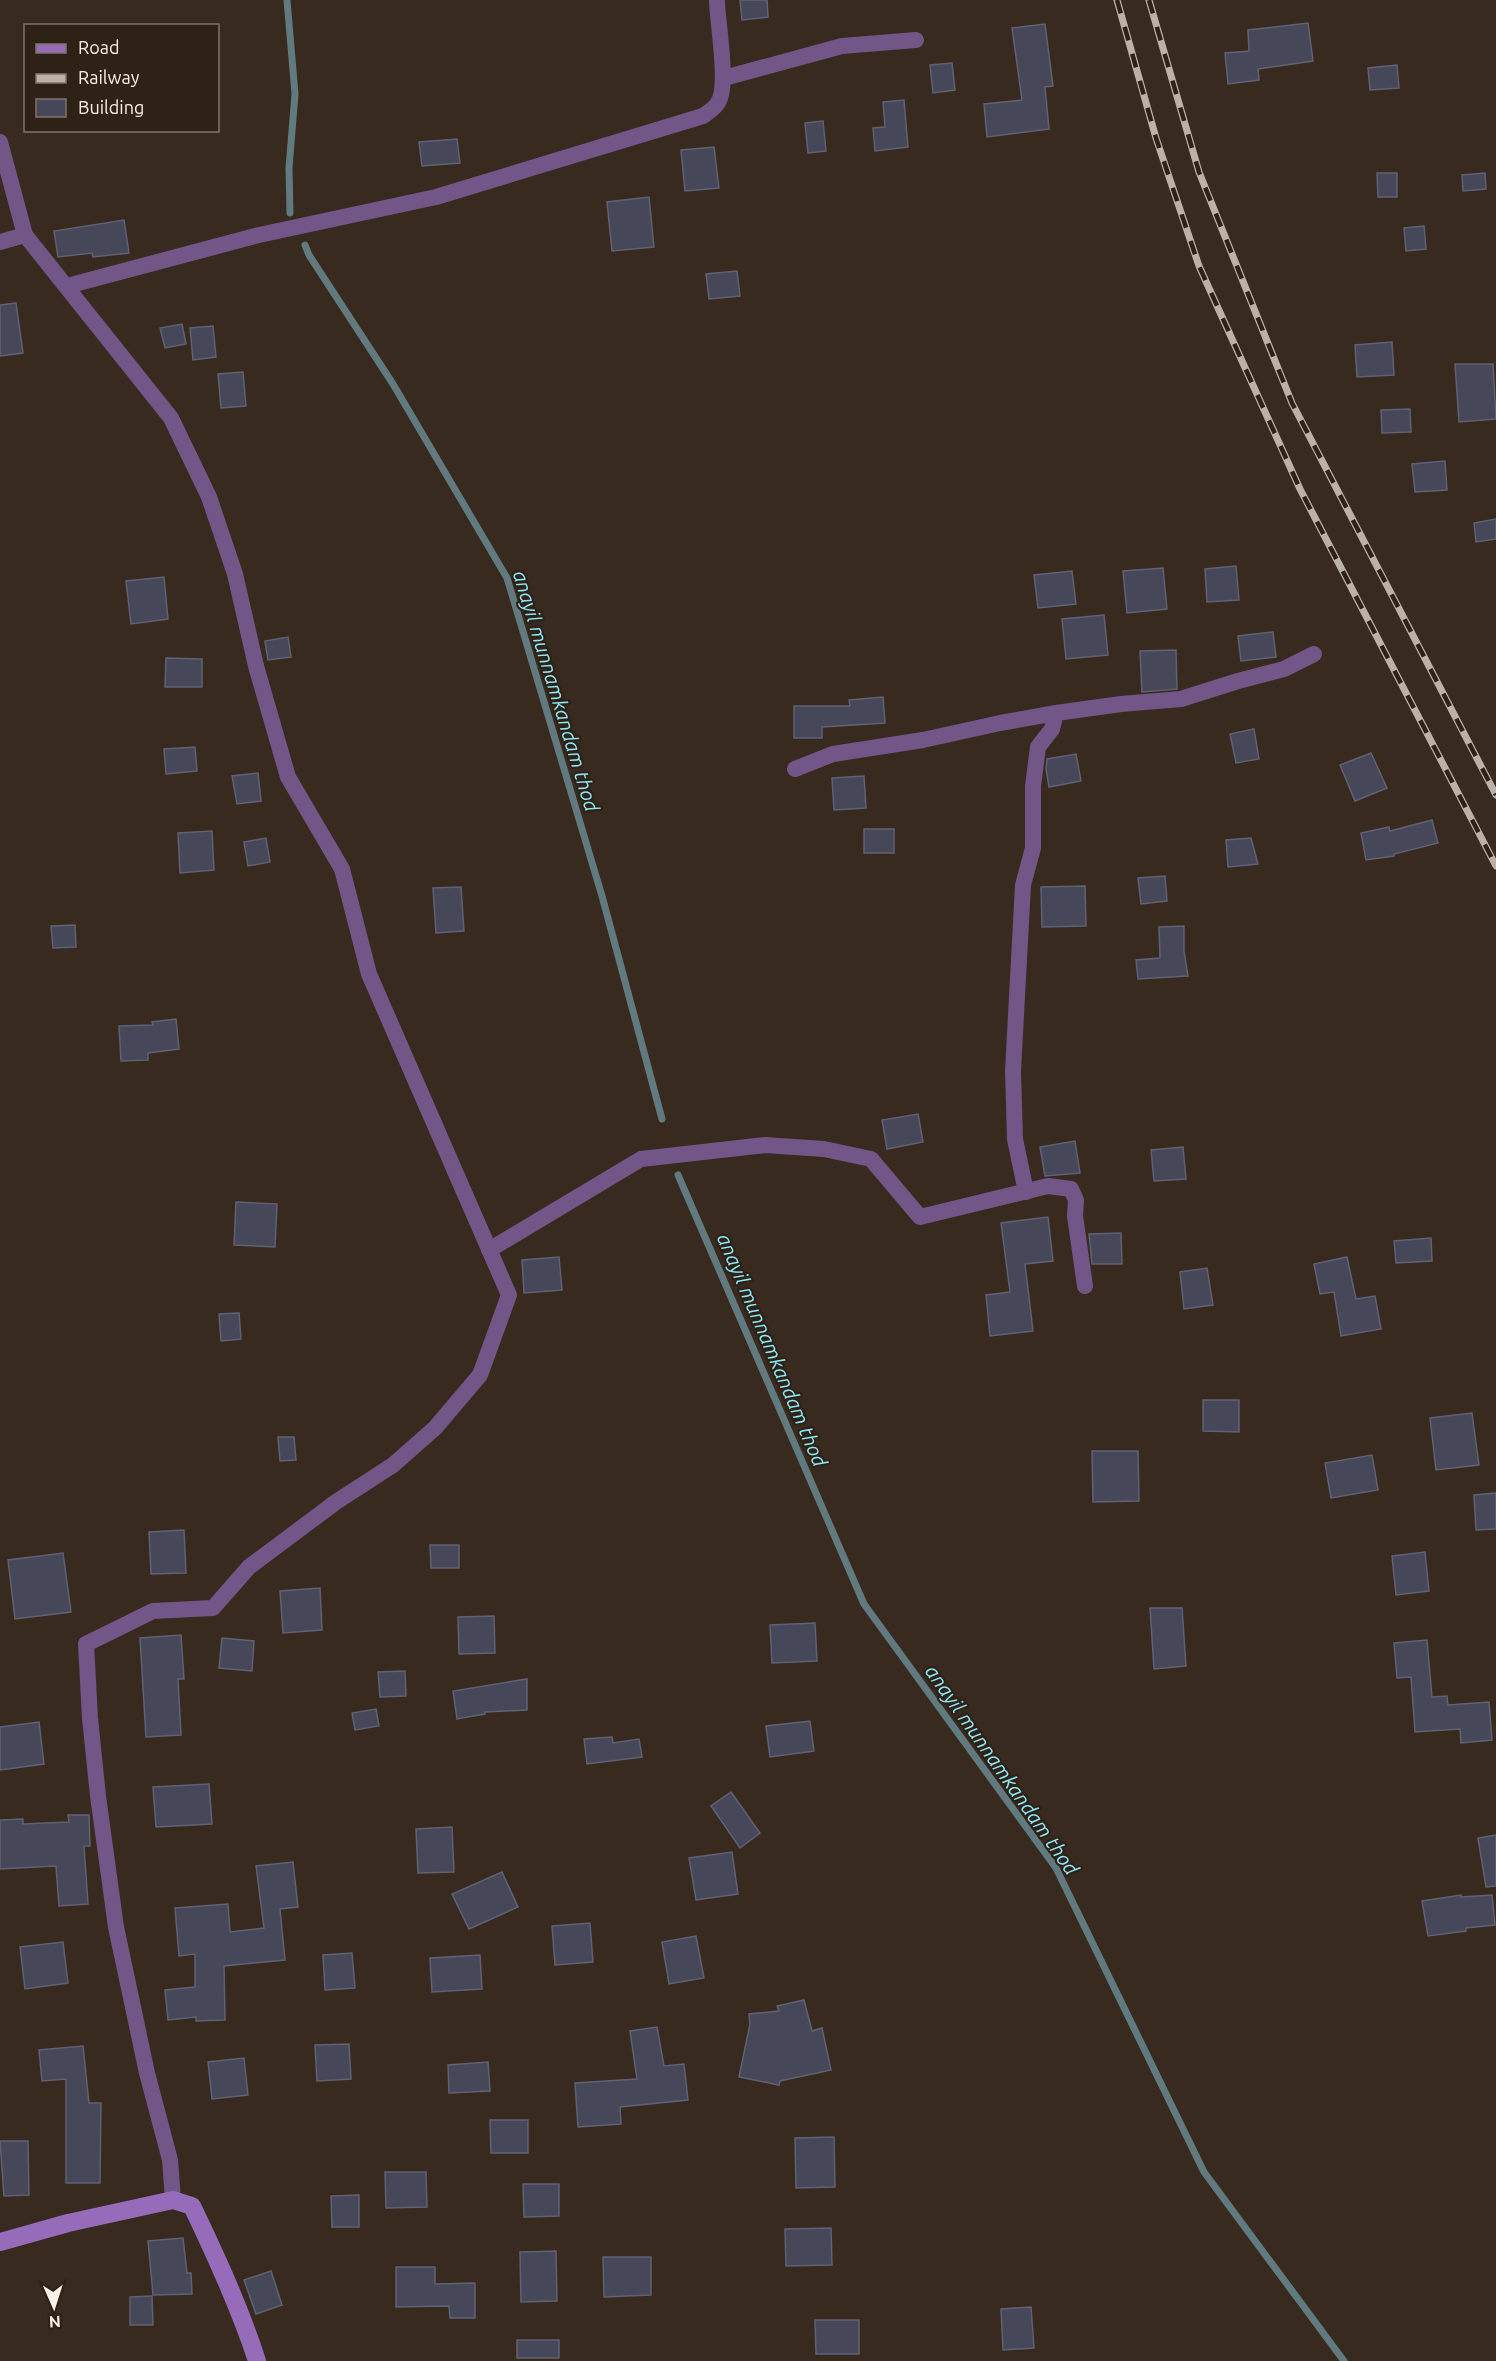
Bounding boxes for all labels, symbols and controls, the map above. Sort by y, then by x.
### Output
legend [24,24,219,132]
text: Road [78,37,120,57]
text: Railway [78,67,140,87]
text: Building [78,97,144,117]
water label: anayil munnamkandam thod [509,568,604,815]
water label: anayil munnamkandam thod [713,1230,832,1470]
water label: anayil munnamkandam thod [921,1660,1084,1880]
north arrow [24,2277,84,2337]
text: N [48,2313,61,2331]

